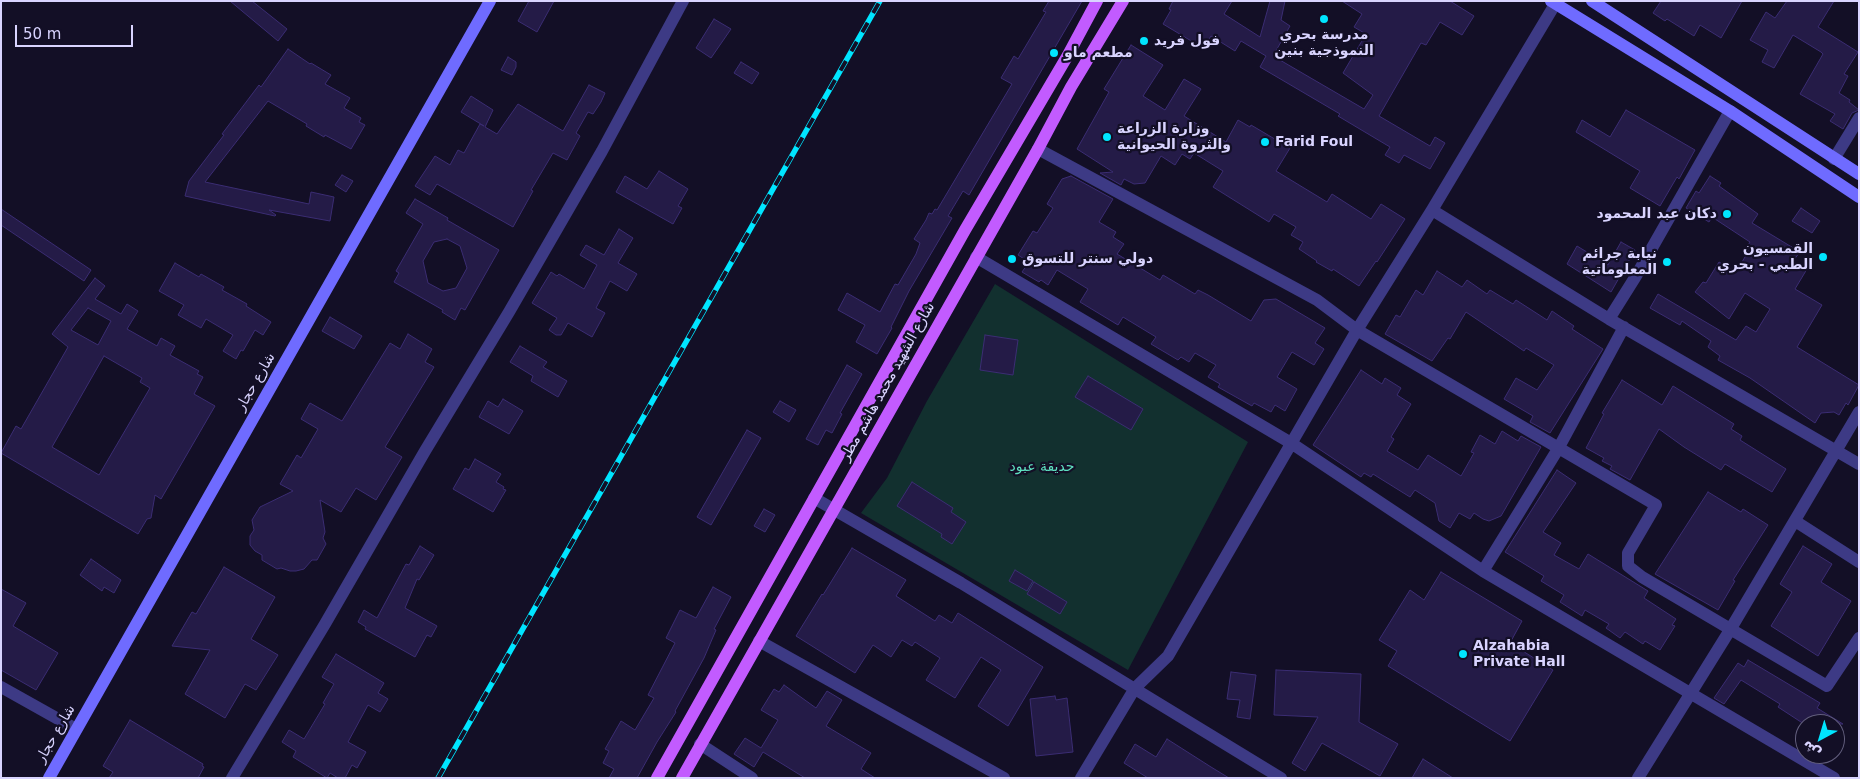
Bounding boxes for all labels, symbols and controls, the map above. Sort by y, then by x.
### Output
marker: مدرسة بحري النموذجية بنين [1318,13,1330,25]
scale bar [18,15,135,47]
text: 50 m [23,25,61,43]
place label: مدرسة بحري النموذجية بنين [1274,27,1374,59]
place label: فول فريد [1154,33,1220,49]
marker: فول فريد [1138,35,1150,47]
place label: مطعم ماو [1064,45,1133,61]
marker: مطعم ماو [1048,47,1060,59]
place label: وزارة الزراعة والثروة الحيوانية [1117,121,1231,154]
marker: وزارة الزراعة والثروة الحيوانية [1101,131,1113,143]
place label: Farid Foul [1275,134,1353,150]
marker: Farid Foul [1259,136,1271,148]
place label: دكان عبد المحمود [1596,206,1717,222]
marker: دكان عبد المحمود [1721,208,1733,220]
place label: القمسيون الطبي - بحري [1717,241,1813,274]
place label: نيابة جرائم المعلوماتية [1582,246,1657,278]
place label: دولي سنتر للتسوق [1022,251,1153,267]
marker: القمسيون الطبي - بحري [1817,251,1829,263]
marker: دولي سنتر للتسوق [1006,253,1018,265]
marker: نيابة جرائم المعلوماتية [1661,256,1673,268]
street label: شارع الشهيد محمد هاشم مطر [837,300,939,464]
street label: شارع حجار [233,350,279,414]
park label: حديقة عبود [1010,459,1074,475]
place label: Alzahabia Private Hall [1473,638,1565,670]
marker: Alzahabia Private Hall [1457,648,1469,660]
street label: شارع حجار [33,702,79,766]
north arrow [1795,714,1845,764]
text: ش [1799,738,1824,762]

